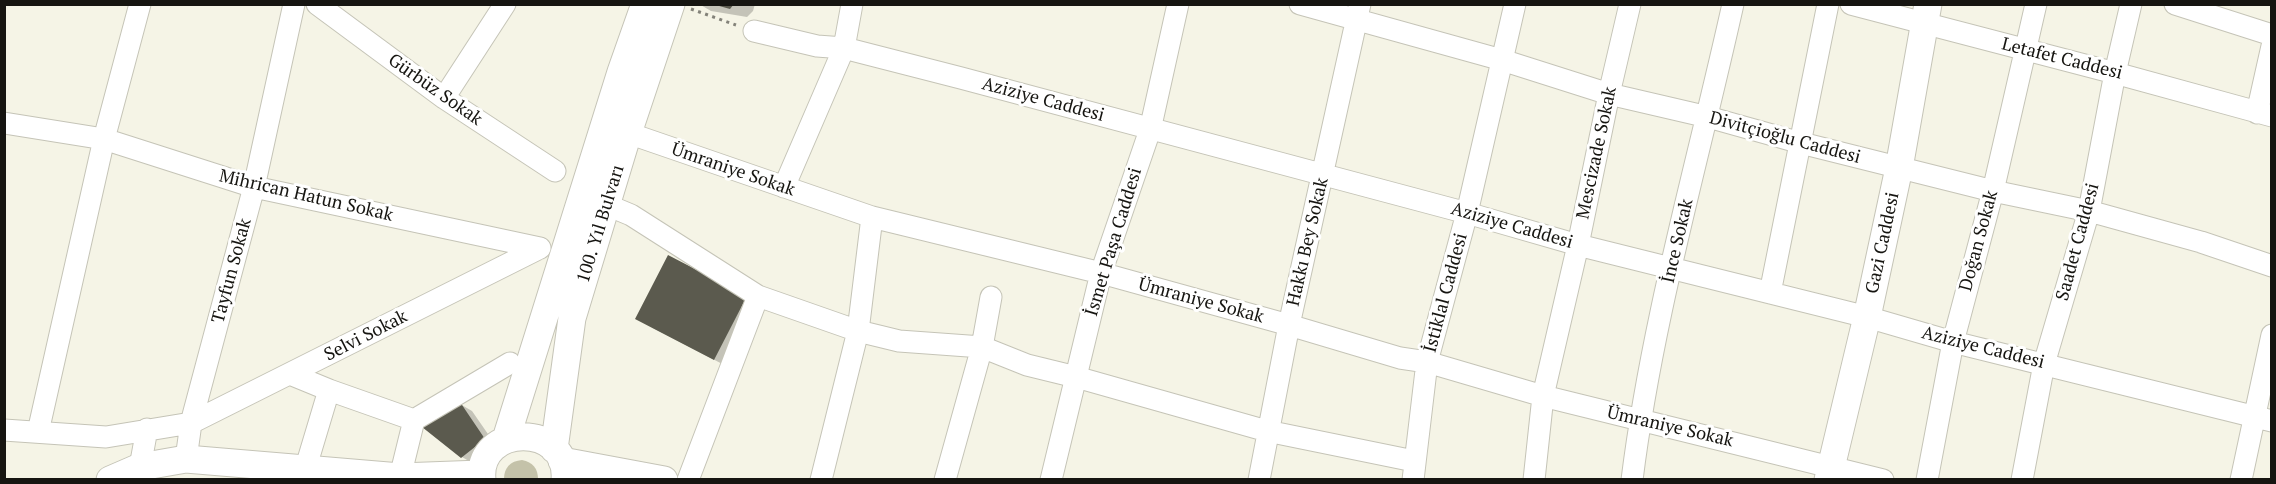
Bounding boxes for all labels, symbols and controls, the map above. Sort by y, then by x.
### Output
street label: Letafet Caddesi [1999,34,2125,84]
street label: Gürbüz Sokak [384,50,486,130]
street label: Aziziye Caddesi [979,73,1107,127]
street label: Mescizade Sokak [1572,85,1622,221]
street label: Divitçioğlu Caddesi [1707,107,1863,169]
street label: Ümraniye Sokak [668,139,798,201]
street label: 100. Yıl Bulvarı [573,162,629,286]
street label: Mihrican Hatun Sokak [217,165,395,227]
street label: İsmet Paşa Caddesi [1081,165,1147,319]
street label: Hakkı Bey Sokak [1283,176,1333,308]
street label: Saadet Caddesi [2052,181,2104,303]
street label: Doğan Sokak [1955,188,2003,294]
street label: Gazi Caddesi [1862,190,1904,296]
street label: İnce Sokak [1658,197,1698,285]
street label: Aziziye Caddesi [1449,198,1575,254]
street label: Tayfun Sokak [208,216,256,326]
street label: İstiklal Caddesi [1420,231,1472,355]
street label: Ümraniye Sokak [1136,274,1266,328]
street label: Selvi Sokak [321,306,411,366]
street label: Aziziye Caddesi [1919,322,2047,374]
street label: Ümraniye Sokak [1605,402,1735,452]

